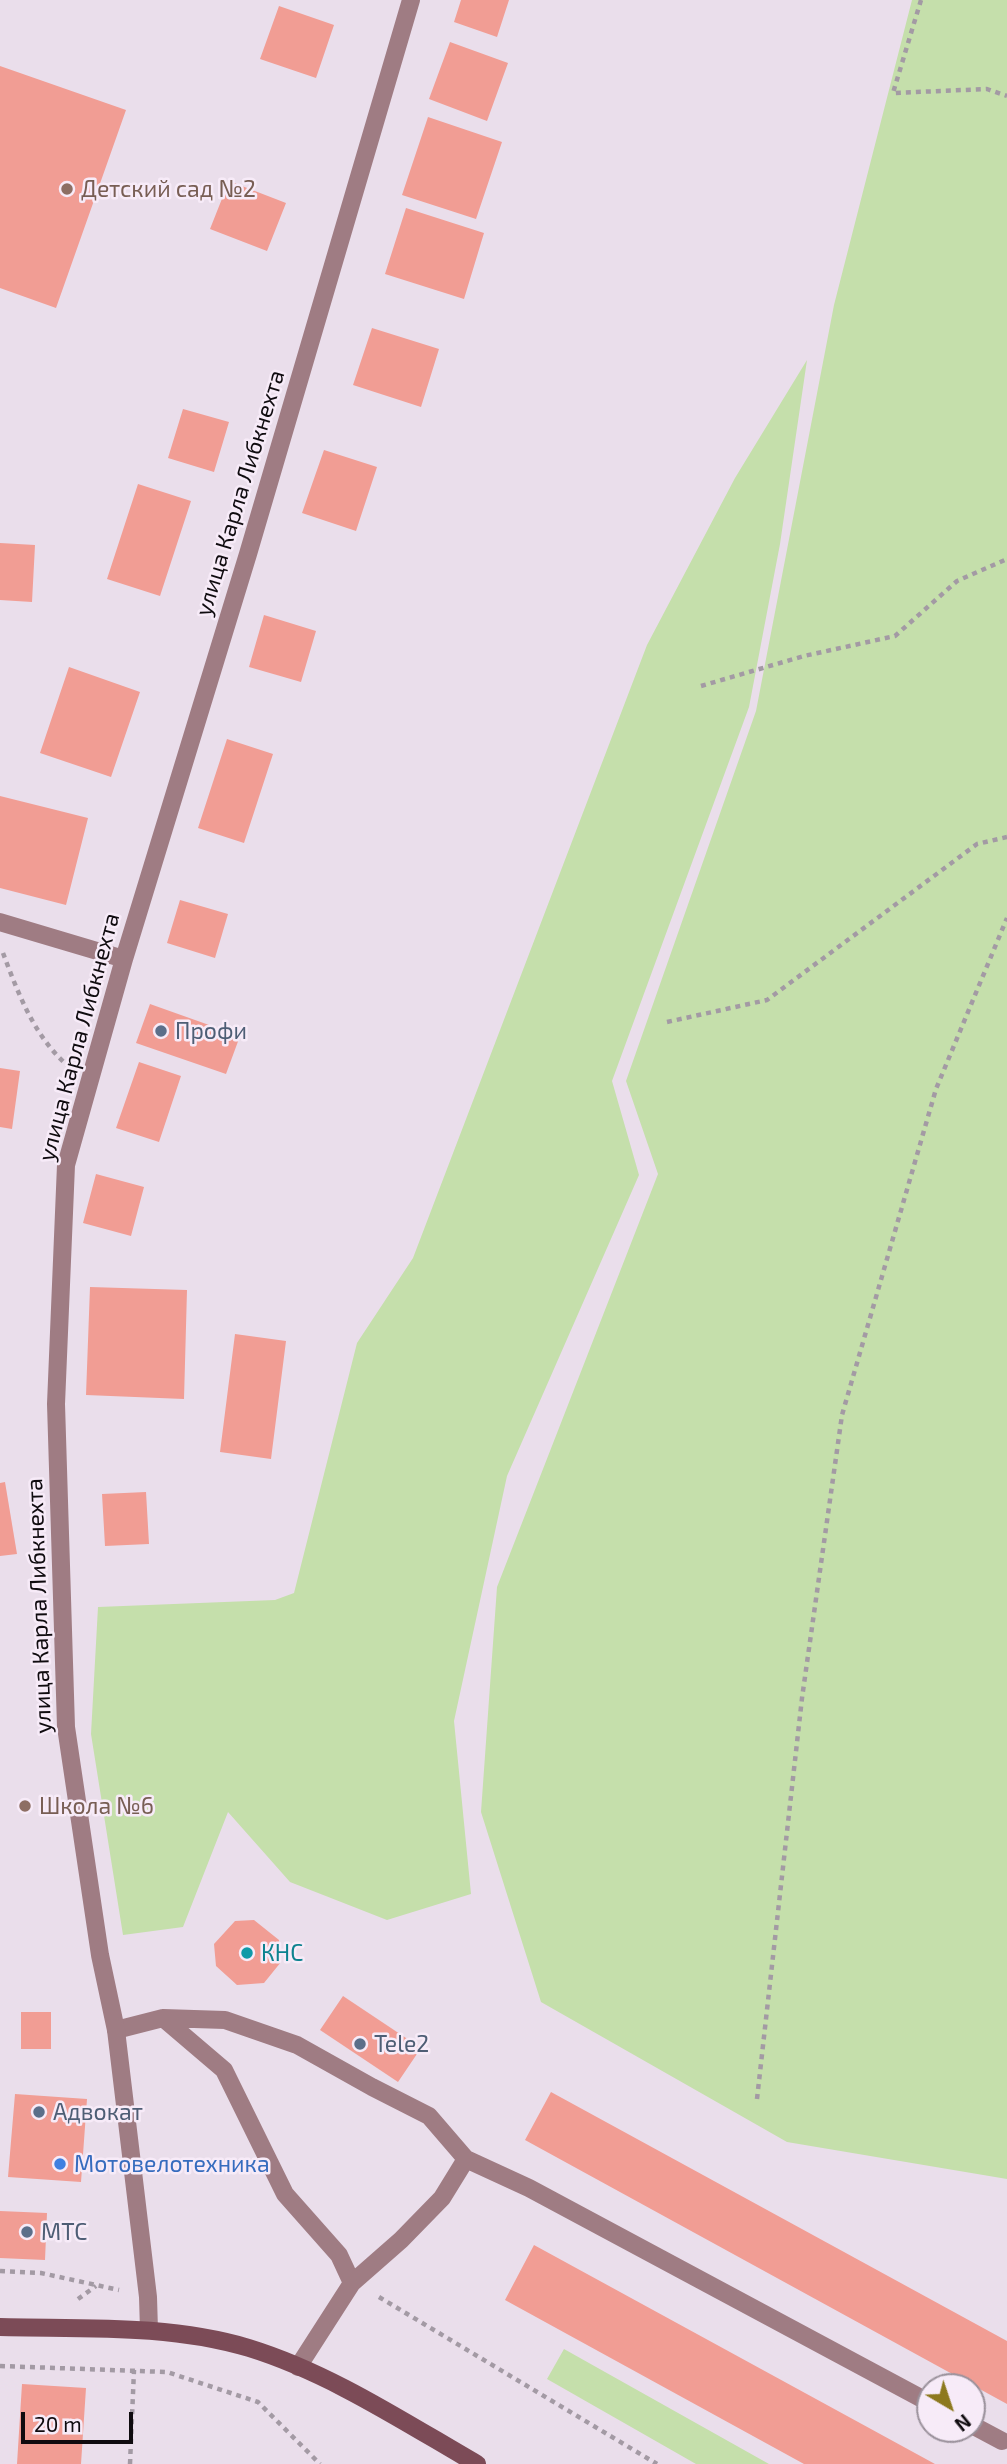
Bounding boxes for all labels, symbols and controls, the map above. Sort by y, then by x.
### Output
place label: Детский сад №2 [81,175,256,203]
marker: Детский сад №2 [59,181,75,197]
street label: улица Карла Либкнехта [189,367,291,619]
street label: улица Карла Либкнехта [33,910,125,1164]
place label: Профи [175,1017,247,1045]
marker: Профи [153,1023,169,1039]
street label: улица Карла Либкнехта [21,1478,57,1734]
place label: Школа №6 [39,1792,154,1820]
marker: Школа №6 [17,1798,33,1814]
place label: КНС [261,1939,303,1967]
marker: КНС [239,1945,255,1961]
place label: Tele2 [374,2030,429,2058]
marker: Tele2 [352,2036,368,2052]
place label: Адвокат [53,2098,143,2126]
marker: Адвокат [31,2104,47,2120]
place label: Мотовелотехника [74,2150,270,2178]
marker: Мотовелотехника [52,2156,68,2172]
place label: МТС [41,2218,87,2246]
marker: МТС [19,2224,35,2240]
north arrow [916,2373,986,2443]
scale bar [24,2398,136,2442]
text: N [951,2410,976,2436]
text: 20 m [34,2411,82,2436]

